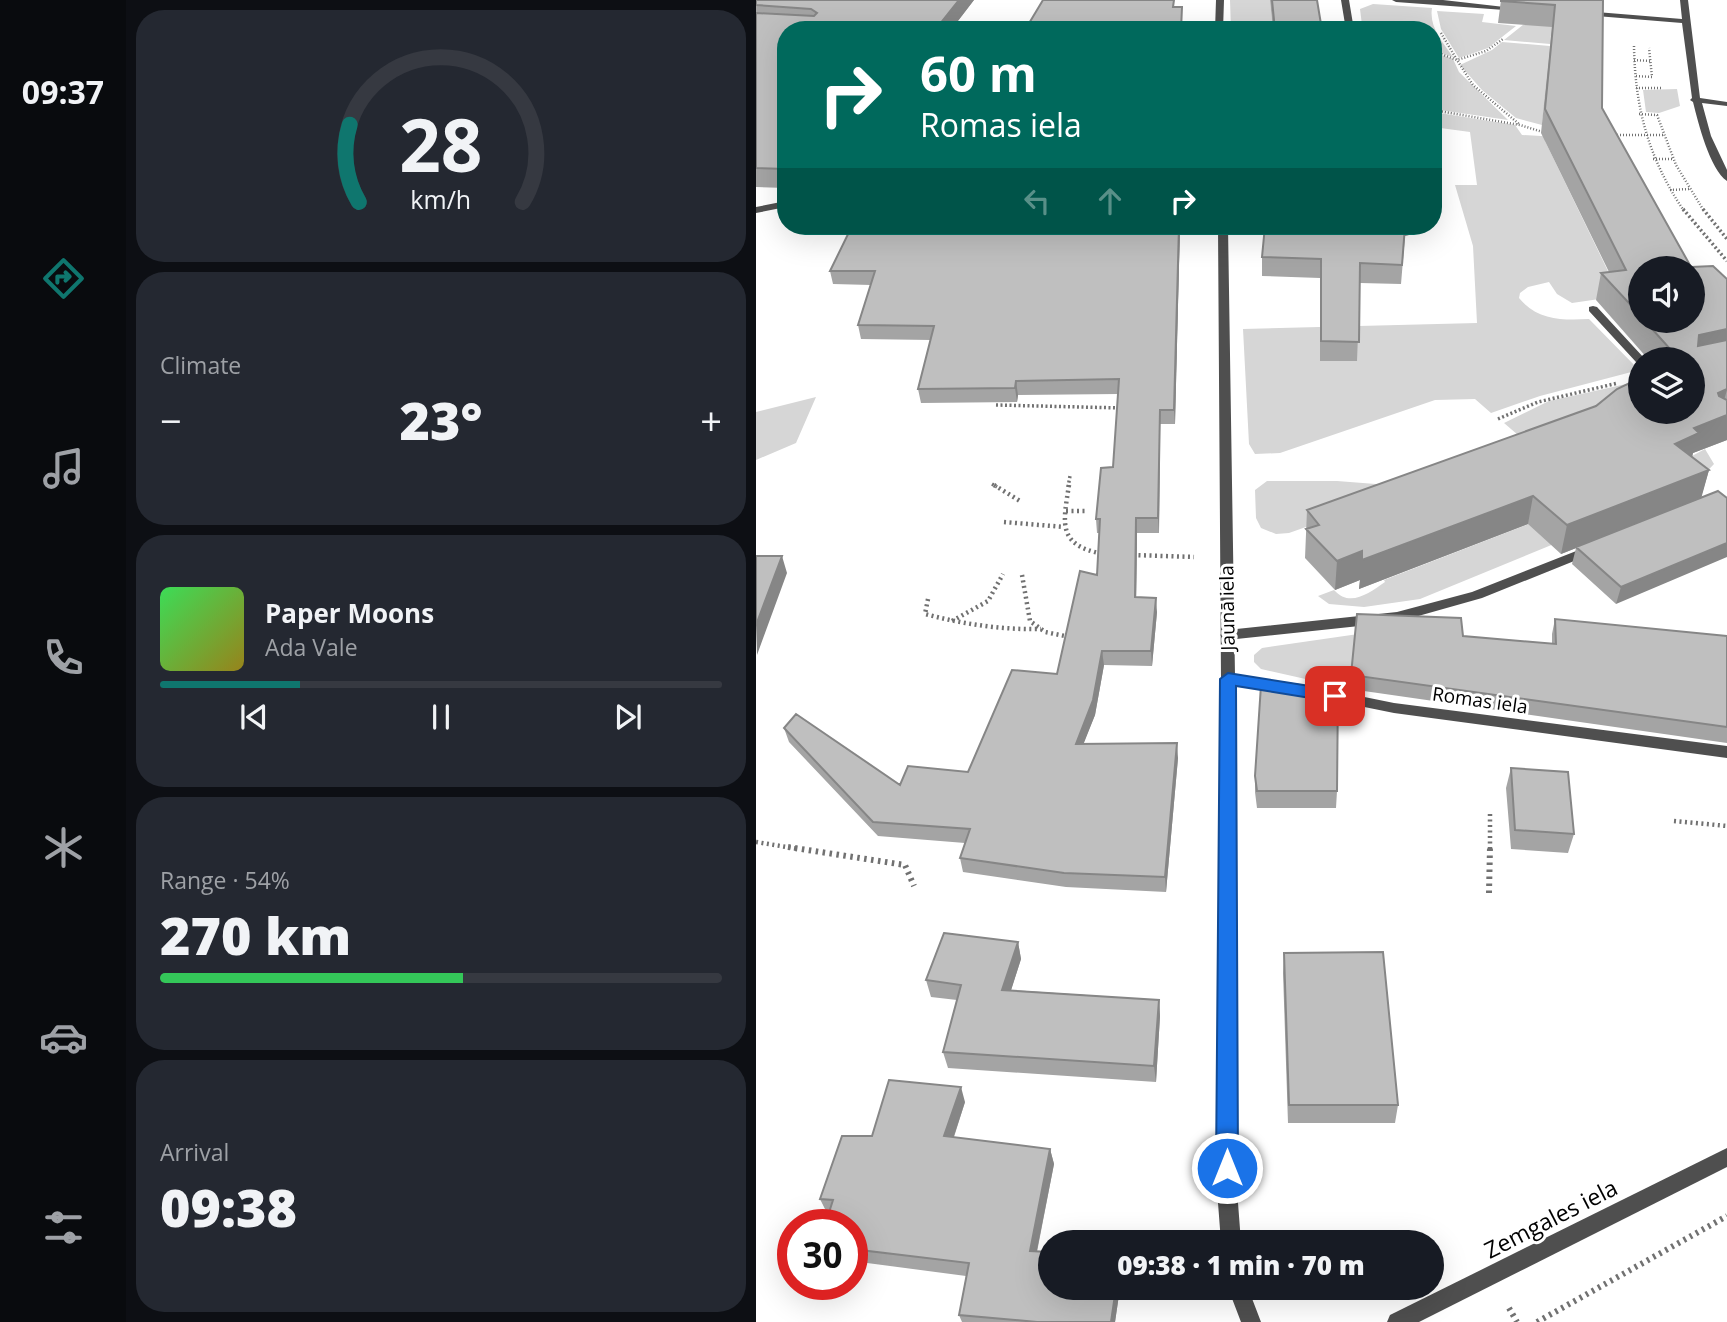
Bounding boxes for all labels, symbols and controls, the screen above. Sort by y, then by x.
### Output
text: 60 m [920,40,1037,106]
icon: right [805,49,896,140]
text: 09:37 [22,70,104,113]
text: 28 [399,95,483,194]
text: Romas iela [920,103,1082,146]
text: km/h [411,182,471,216]
icon: left [1018,182,1056,220]
icon: ahead [1091,182,1129,220]
icon: right [1164,182,1202,220]
icon: directions [39,254,88,303]
map controls [1628,256,1705,424]
button: sound [1628,256,1705,333]
button: layers [1628,347,1705,424]
text: Climate [160,349,241,381]
text: 23° [400,384,482,455]
text: − [160,394,182,446]
text: + [700,394,722,446]
icon: music [39,444,88,493]
street label: Jaunā iela [1213,565,1241,653]
text: Paper Moons [265,595,434,631]
text: Ada Vale [265,631,358,663]
icon: phone [39,633,88,682]
pin [1305,666,1365,726]
icon: arrive [1316,677,1354,715]
street label: Romas iela [1431,680,1529,720]
icon: previous [235,698,273,736]
icon: pause [422,698,460,736]
icon: next [609,698,647,736]
icon: climate [39,823,88,872]
text: Range · 54% [160,864,290,896]
text: 270 km [160,899,351,970]
icon: car [39,1013,88,1062]
position arrow [1190,1131,1264,1205]
text: Arrival [160,1136,229,1168]
text: 09:38 [160,1171,297,1242]
street label: Zemgales iela [1478,1171,1623,1265]
icon: filters [39,1203,88,1252]
speed limit sign: 30 [777,1209,868,1300]
text: 09:38 · 1 min · 70 m [1117,1247,1365,1283]

